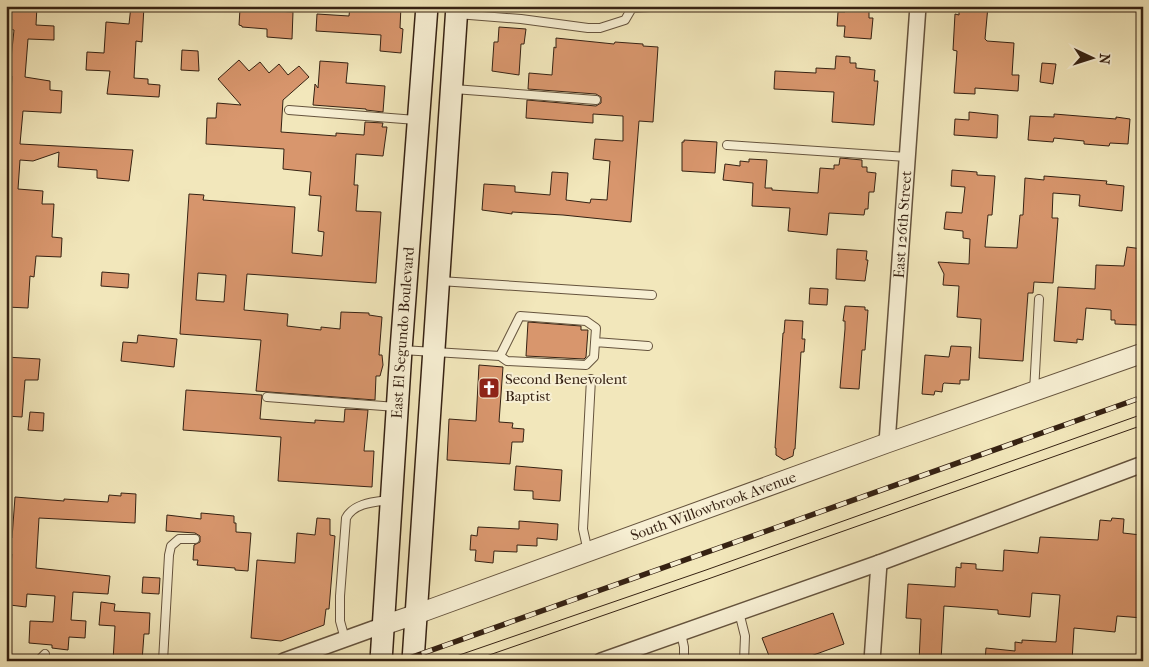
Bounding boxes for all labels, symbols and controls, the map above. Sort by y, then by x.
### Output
north arrow [1066,32,1116,82]
text: N [1096,53,1113,65]
street label: East 126th Street [890,169,915,279]
street label: East El Segundo Boulevard [388,245,418,419]
place label: Second Benevolent Baptist [505,370,628,405]
church icon: Second Benevolent Baptist [477,376,501,400]
street label: South Willowbrook Avenue [628,468,799,545]

